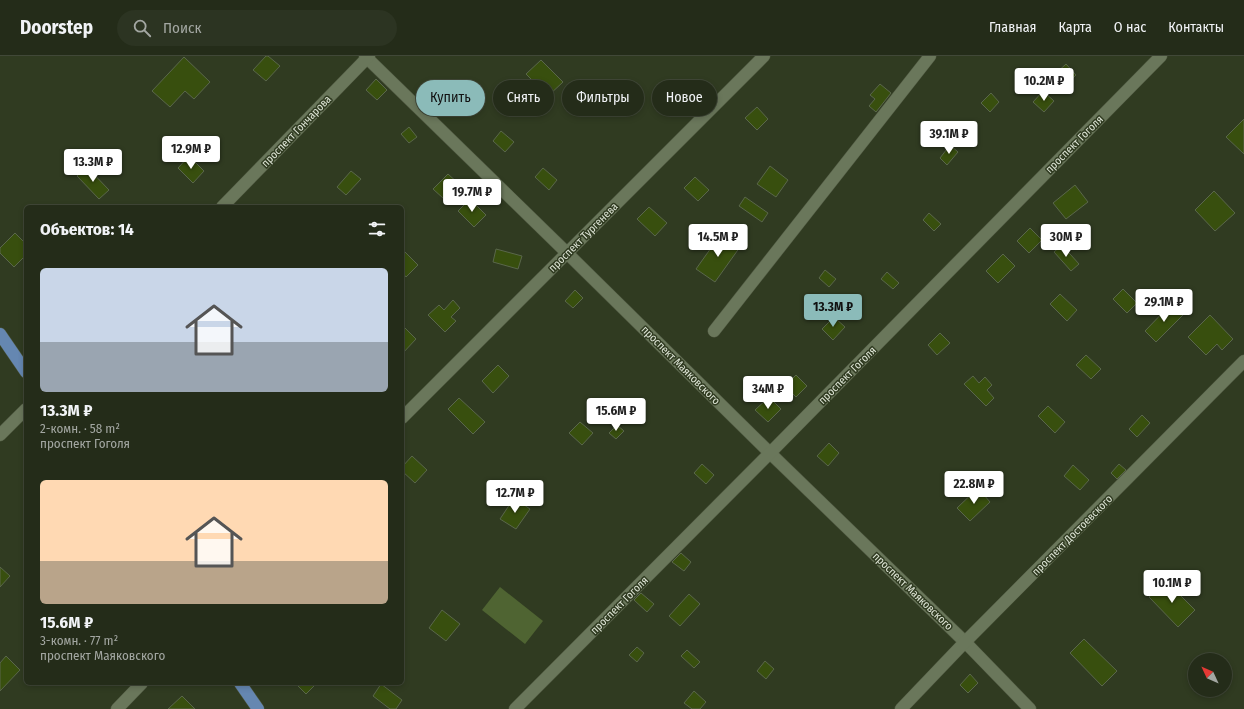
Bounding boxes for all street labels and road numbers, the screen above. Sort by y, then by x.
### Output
street label: проспект Гончарова [259,93,334,170]
street label: проспект Гоголя [1043,113,1106,176]
street label: проспект Тургенева [546,200,621,275]
street label: проспект Маяковского [639,323,723,408]
street label: проспект Гоголя [816,344,879,407]
street label: проспект Достоевского [1029,492,1115,578]
street label: проспект Маяковского [870,550,955,633]
street label: проспект Гоголя [588,574,651,637]

